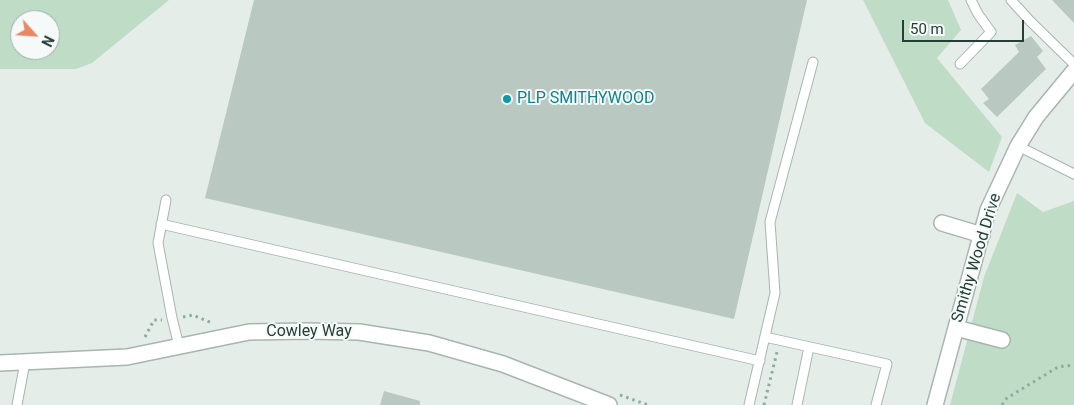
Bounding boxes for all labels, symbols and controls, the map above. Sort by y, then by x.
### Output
north arrow [10,10,60,60]
scale bar [904,10,1026,42]
text: 50 m [910,20,944,38]
text: N [38,33,57,49]
place label: PLP SMITHYWOOD [517,89,655,109]
marker: PLP SMITHYWOOD [501,93,513,105]
street label: Smithy Wood Drive [948,191,1006,325]
street label: Cowley Way [266,322,352,342]

